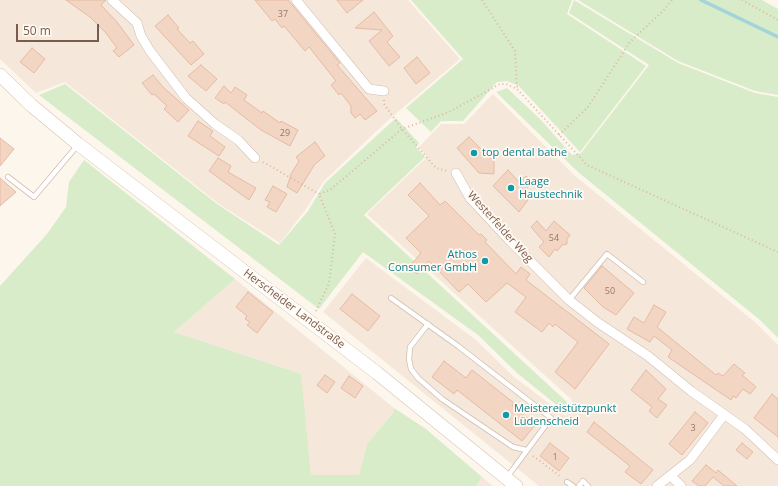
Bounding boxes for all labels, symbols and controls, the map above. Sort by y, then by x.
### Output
house number: 37 [278,9,288,19]
scale bar [18,16,101,42]
text: 50 m [23,22,51,39]
house number: 29 [280,128,290,138]
place label: top dental bathe [482,146,567,160]
marker: top dental bathe [469,148,479,158]
place label: Laage Haustechnik [519,175,583,201]
marker: Laage Haustechnik [506,183,516,193]
street label: Westerfelder Weg [465,189,535,265]
house number: 54 [549,233,559,243]
place label: Athos Consumer GmbH [388,248,477,274]
marker: Athos Consumer GmbH [480,256,490,266]
street label: Herscheider Landstraße [241,267,347,351]
house number: 50 [605,286,615,296]
place label: Meistereistützpunkt Lüdenscheid [514,402,617,428]
marker: Meistereistützpunkt Lüdenscheid [501,410,511,420]
house number: 3 [690,423,696,433]
house number: 1 [552,452,558,462]

